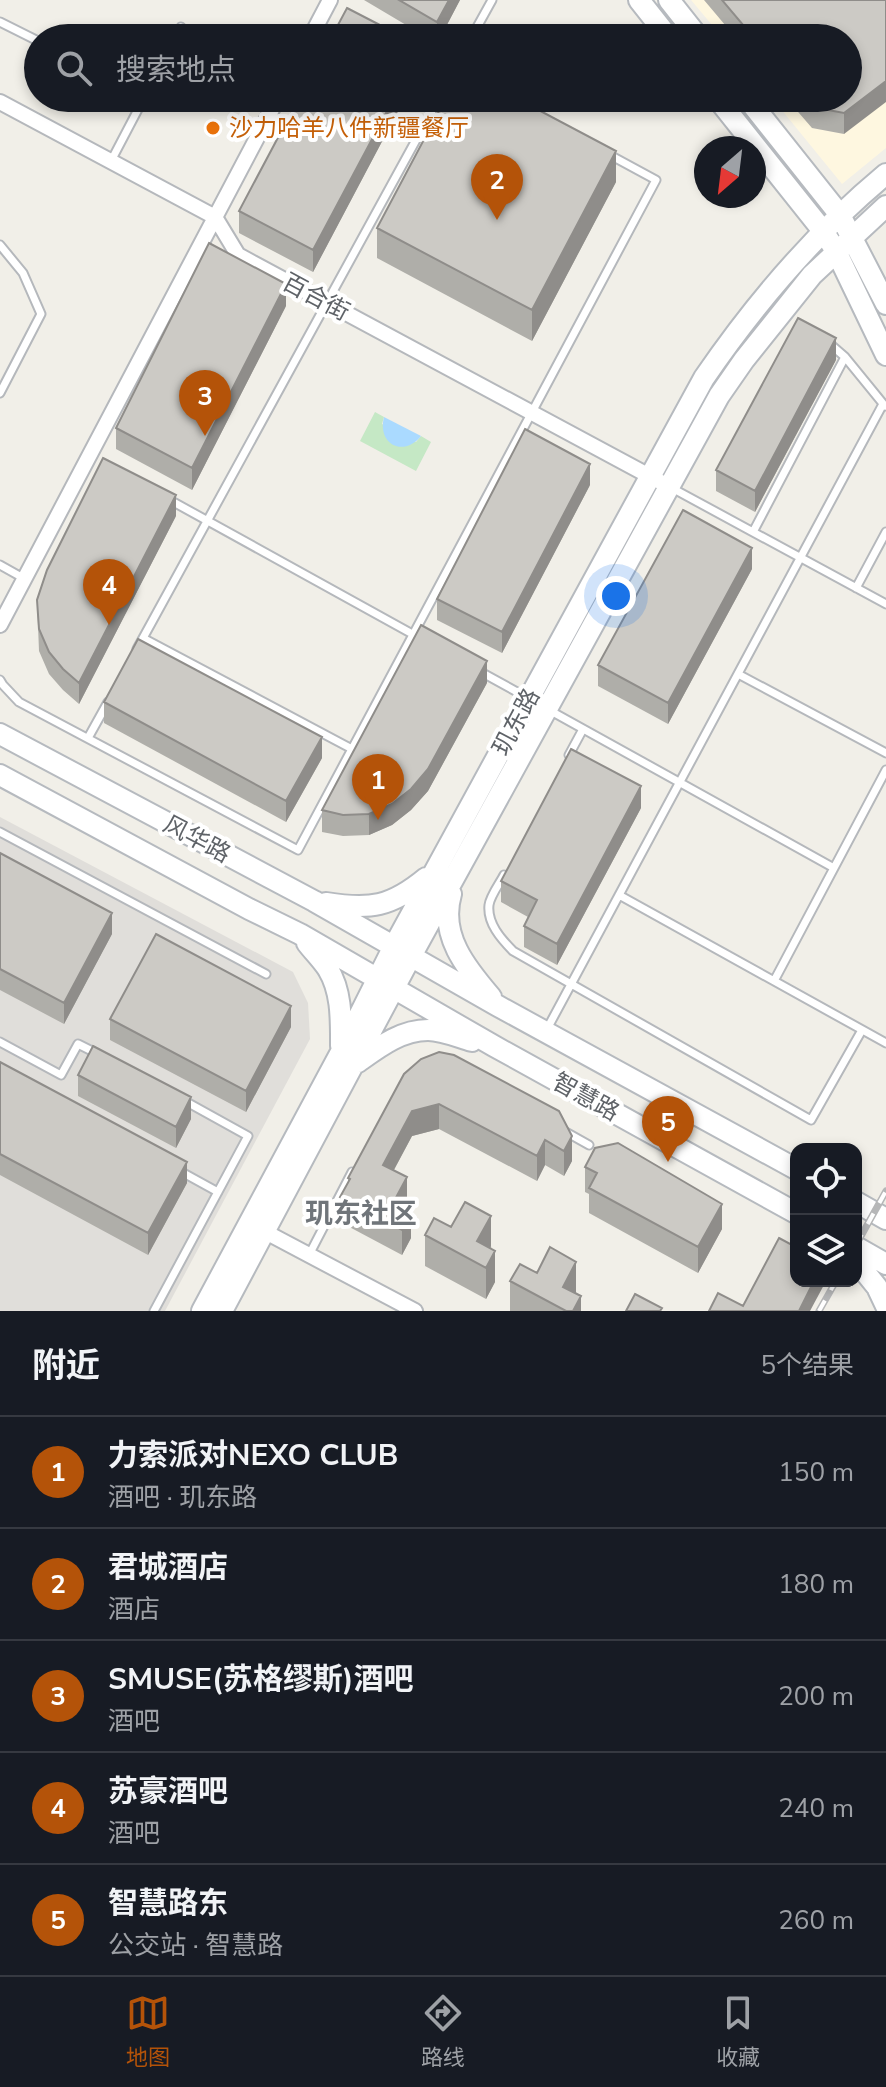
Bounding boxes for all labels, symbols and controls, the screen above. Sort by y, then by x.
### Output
search box [24,24,862,112]
icon: search [52,46,96,90]
text: 搜索地点 [116,50,236,91]
place label: 沙力哈羊八件新疆餐厅 [229,112,469,144]
marker: 沙力哈羊八件新疆餐厅 [204,119,222,137]
north arrow [694,136,766,208]
pin: 2 [471,154,523,220]
street label: 百合街 [277,266,355,328]
pin: 3 [179,370,231,436]
pin: 4 [83,559,135,625]
your location [596,576,636,616]
street label: 玑东路 [485,683,547,761]
pin: 1 [352,754,404,820]
street label: 风华路 [158,808,236,870]
street label: 智慧路 [547,1066,625,1128]
pin: 5 [642,1096,694,1162]
map controls [790,1143,862,1287]
button: locate [790,1143,862,1215]
district label: 玑东社区 [305,1195,417,1233]
button: layers [790,1215,862,1287]
text: 附近 [32,1343,100,1389]
text: 5个结果 [760,1348,854,1383]
text: 力索派对NEXO CLUB [108,1435,398,1476]
text: 1 [50,1455,66,1490]
text: 150 m [778,1455,854,1490]
text: 酒吧 · 玑东路 [108,1480,257,1515]
text: 君城酒店 [108,1547,228,1588]
text: 2 [50,1567,66,1602]
text: 180 m [778,1567,854,1602]
text: 酒店 [108,1592,160,1627]
text: SMUSE(苏格缪斯)酒吧 [108,1659,413,1700]
text: 3 [50,1679,66,1714]
text: 200 m [778,1679,854,1714]
text: 酒吧 [108,1704,160,1739]
text: 苏豪酒吧 [108,1771,228,1812]
text: 4 [50,1791,66,1826]
text: 240 m [778,1791,854,1826]
text: 酒吧 [108,1816,160,1851]
text: 智慧路东 [108,1883,228,1924]
text: 5 [50,1903,66,1938]
text: 260 m [778,1903,854,1938]
text: 公交站 · 智慧路 [108,1928,283,1963]
tab: 地图 [126,1991,170,2073]
tab: 路线 [421,1991,465,2073]
tab: 收藏 [716,1991,760,2073]

